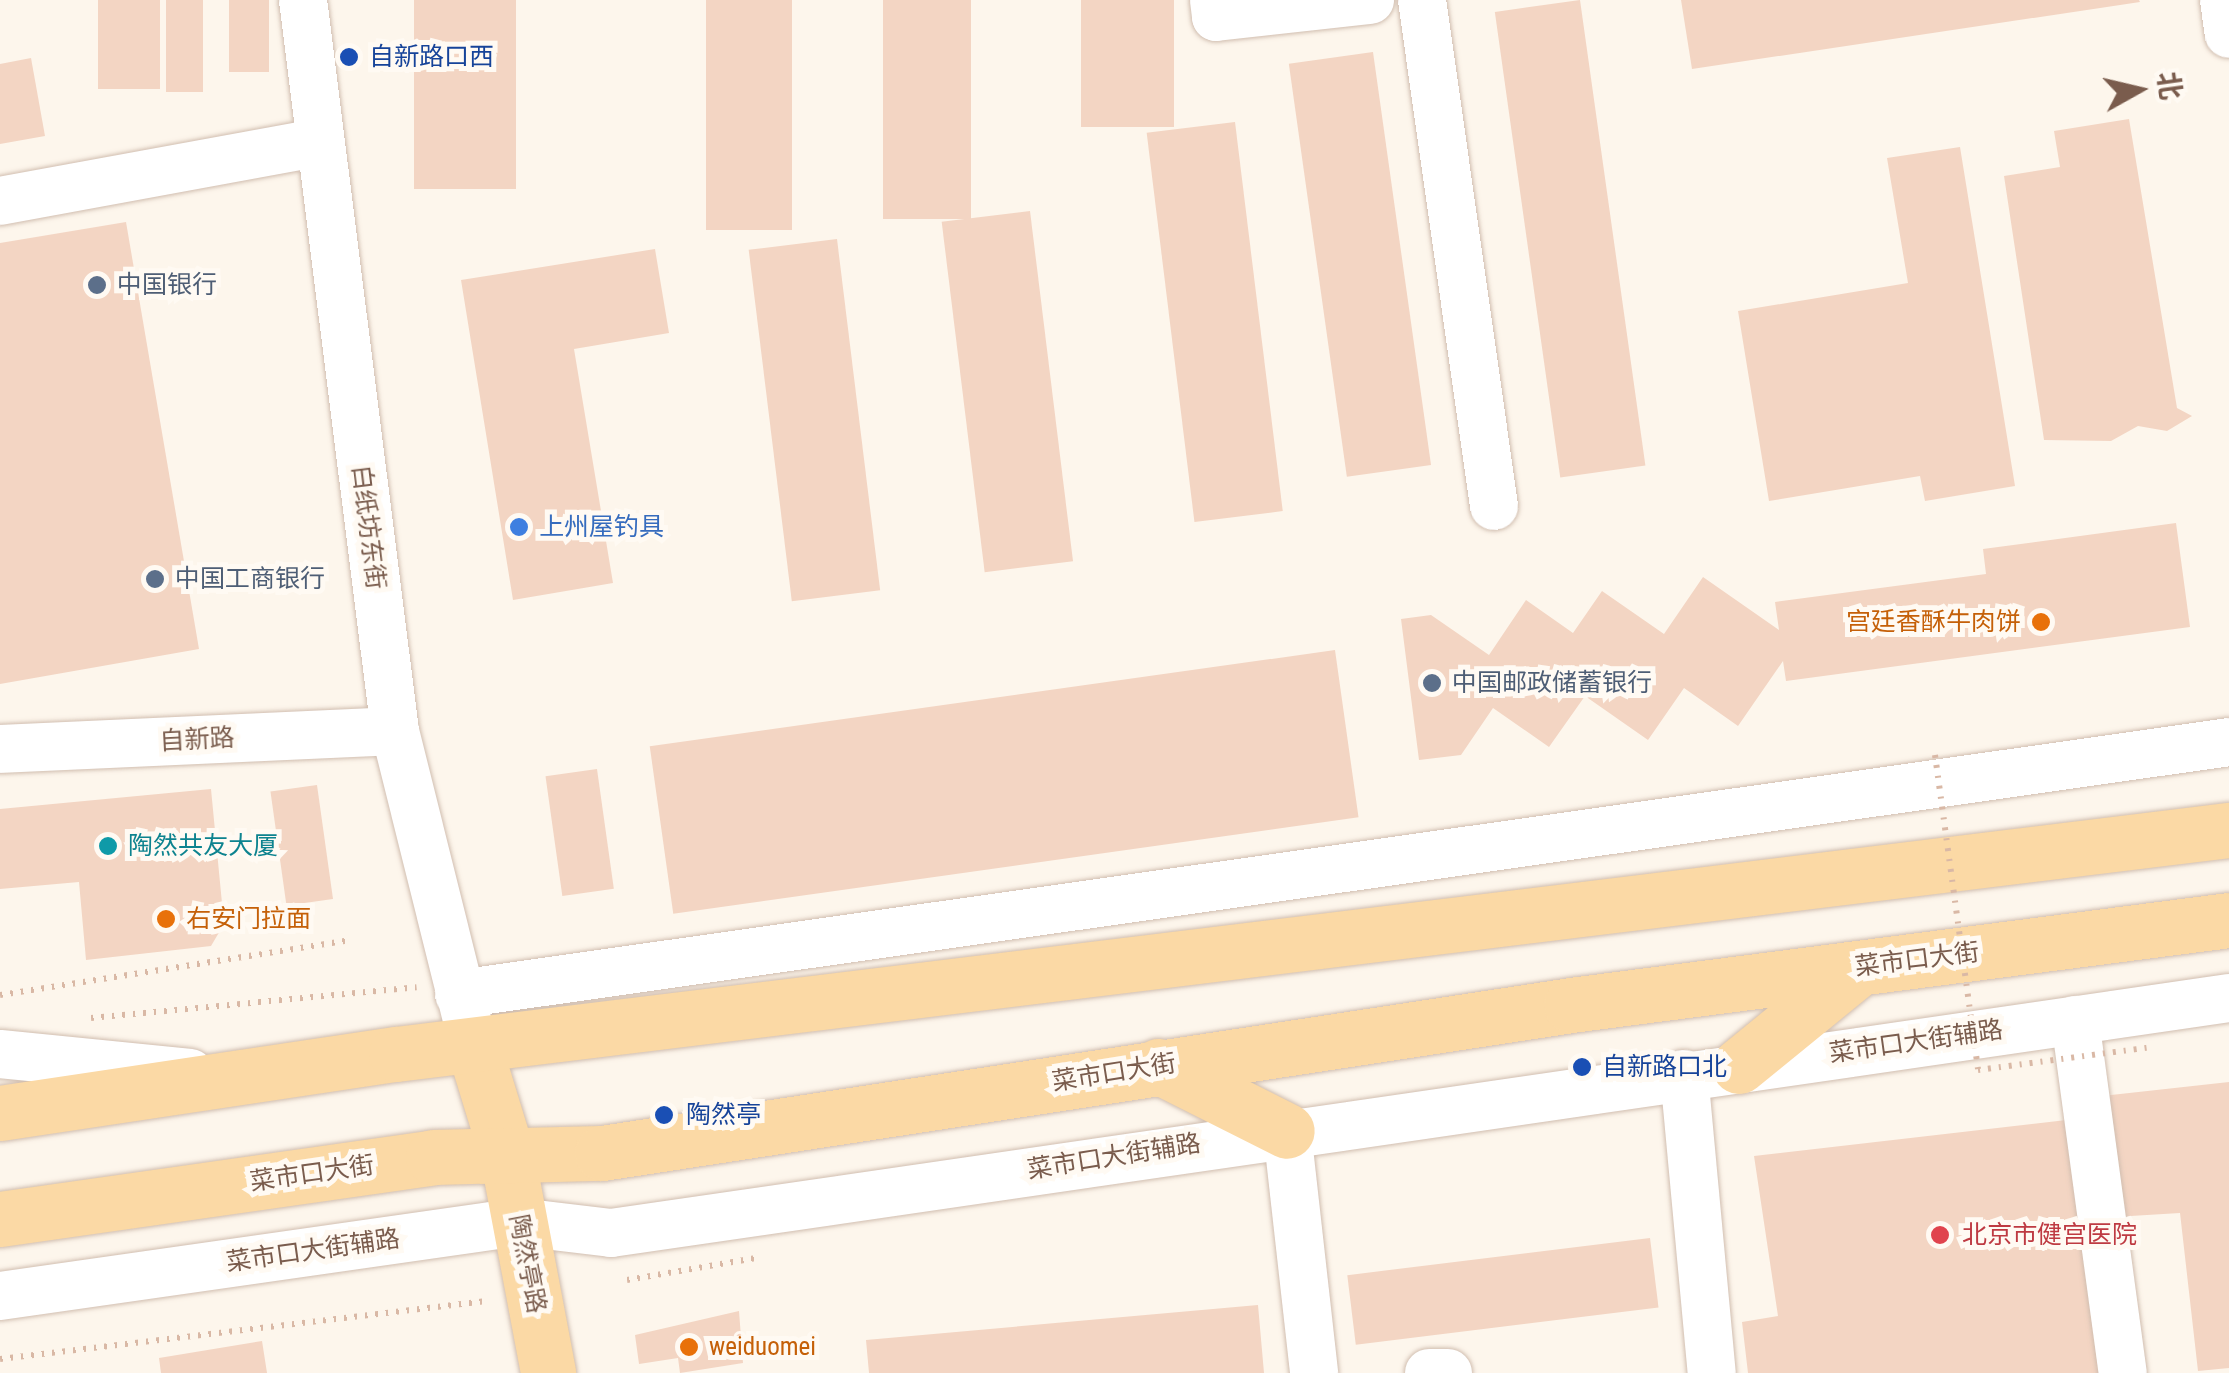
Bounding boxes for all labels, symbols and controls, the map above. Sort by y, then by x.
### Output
north arrow [2089,40,2189,140]
place label: 自新路口西 [369,42,494,72]
marker: 自新路口西 [338,46,360,68]
text: 北 [2151,70,2187,102]
place label: 中国银行 [117,270,217,300]
marker: 中国银行 [86,274,108,296]
street label: 白纸坊东街 [345,463,391,591]
place label: 上州屋钓具 [539,512,664,542]
marker: 上州屋钓具 [508,516,530,538]
place label: 中国工商银行 [175,564,325,594]
marker: 中国工商银行 [144,568,166,590]
place label: 宫廷香酥牛肉饼 [1846,607,2021,637]
marker: 宫廷香酥牛肉饼 [2030,611,2052,633]
place label: 中国邮政储蓄银行 [1452,668,1652,698]
marker: 中国邮政储蓄银行 [1421,672,1443,694]
street label: 自新路 [159,723,235,757]
place label: 陶然共友大厦 [128,831,278,861]
marker: 陶然共友大厦 [97,835,119,857]
place label: 右安门拉面 [186,904,311,934]
marker: 右安门拉面 [155,908,177,930]
street label: 菜市口大街 [1853,937,1981,983]
street label: 菜市口大街辅路 [1827,1015,2005,1069]
street label: 菜市口大街 [1050,1048,1178,1098]
place label: 自新路口北 [1602,1052,1727,1082]
marker: 自新路口北 [1571,1056,1593,1078]
place label: 陶然亭 [686,1100,761,1130]
marker: 陶然亭 [651,1102,677,1128]
street label: 菜市口大街辅路 [1025,1128,1203,1186]
street label: 菜市口大街 [248,1150,376,1198]
street label: 陶然亭路 [503,1212,551,1316]
place label: 北京市健宫医院 [1962,1220,2137,1250]
marker: 北京市健宫医院 [1927,1222,1953,1248]
street label: 菜市口大街辅路 [224,1224,402,1278]
place label: weiduomei [709,1332,816,1362]
marker: weiduomei [678,1336,700,1358]

